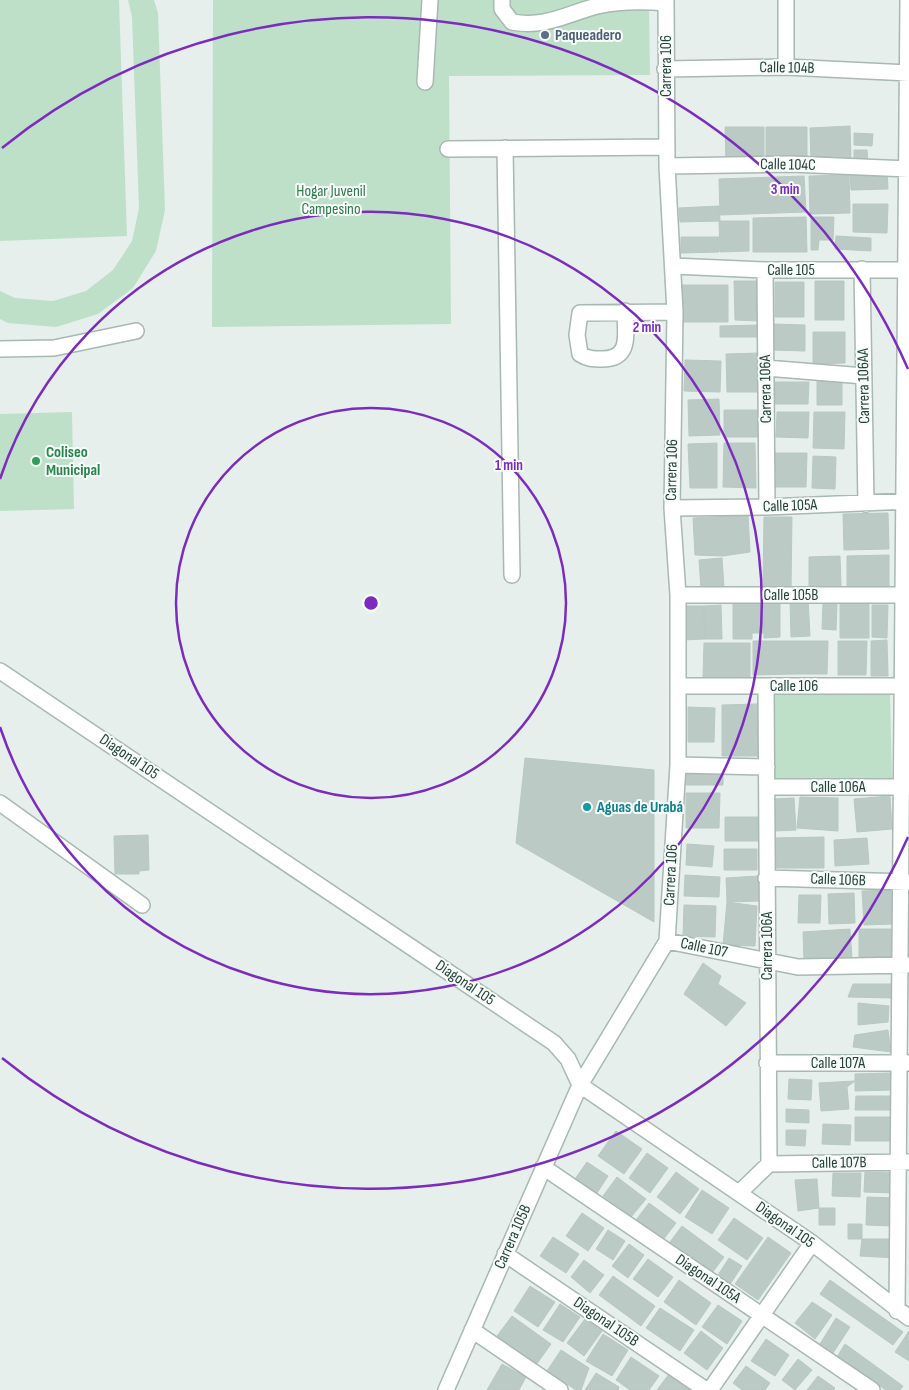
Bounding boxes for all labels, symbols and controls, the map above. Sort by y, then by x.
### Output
place label: Paqueadero [555,26,622,45]
marker: Paqueadero [539,29,551,41]
street label: Carrera 106 [657,35,676,97]
street label: Calle 104B [759,58,815,78]
street label: Calle 104C [760,155,816,175]
text: 3 min [771,180,799,199]
park label: Hogar Juvenil Campesino [296,182,366,219]
street label: Calle 105 [767,261,815,280]
text: 2 min [633,318,661,337]
street label: Carrera 106AA [854,348,874,424]
street label: Carrera 106A [756,354,776,423]
street label: Carrera 106 [662,439,682,501]
place label: Coliseo Municipal [46,443,100,480]
marker: Coliseo Municipal [30,455,42,467]
text: 1 min [495,456,523,475]
street label: Calle 105A [762,496,818,516]
street label: Calle 105B [764,586,818,605]
centre of rings [362,594,380,612]
street label: Calle 106 [770,677,818,696]
street label: Diagonal 105 [96,730,162,784]
street label: Calle 106A [810,778,866,797]
place label: Aguas de Urabá [596,798,683,817]
marker: Aguas de Urabá [581,801,593,813]
street label: Carrera 106 [660,844,682,906]
street label: Calle 106B [810,870,866,890]
street label: Carrera 106A [758,912,777,980]
street label: Calle 107 [679,934,730,962]
street label: Diagonal 105 [432,956,498,1010]
street label: Calle 107A [811,1054,865,1073]
street label: Calle 107B [811,1153,867,1173]
street label: Diagonal 105 [752,1198,818,1252]
street label: Carrera 105B [490,1202,536,1272]
street label: Diagonal 105A [672,1250,744,1308]
street label: Diagonal 105B [570,1293,642,1351]

